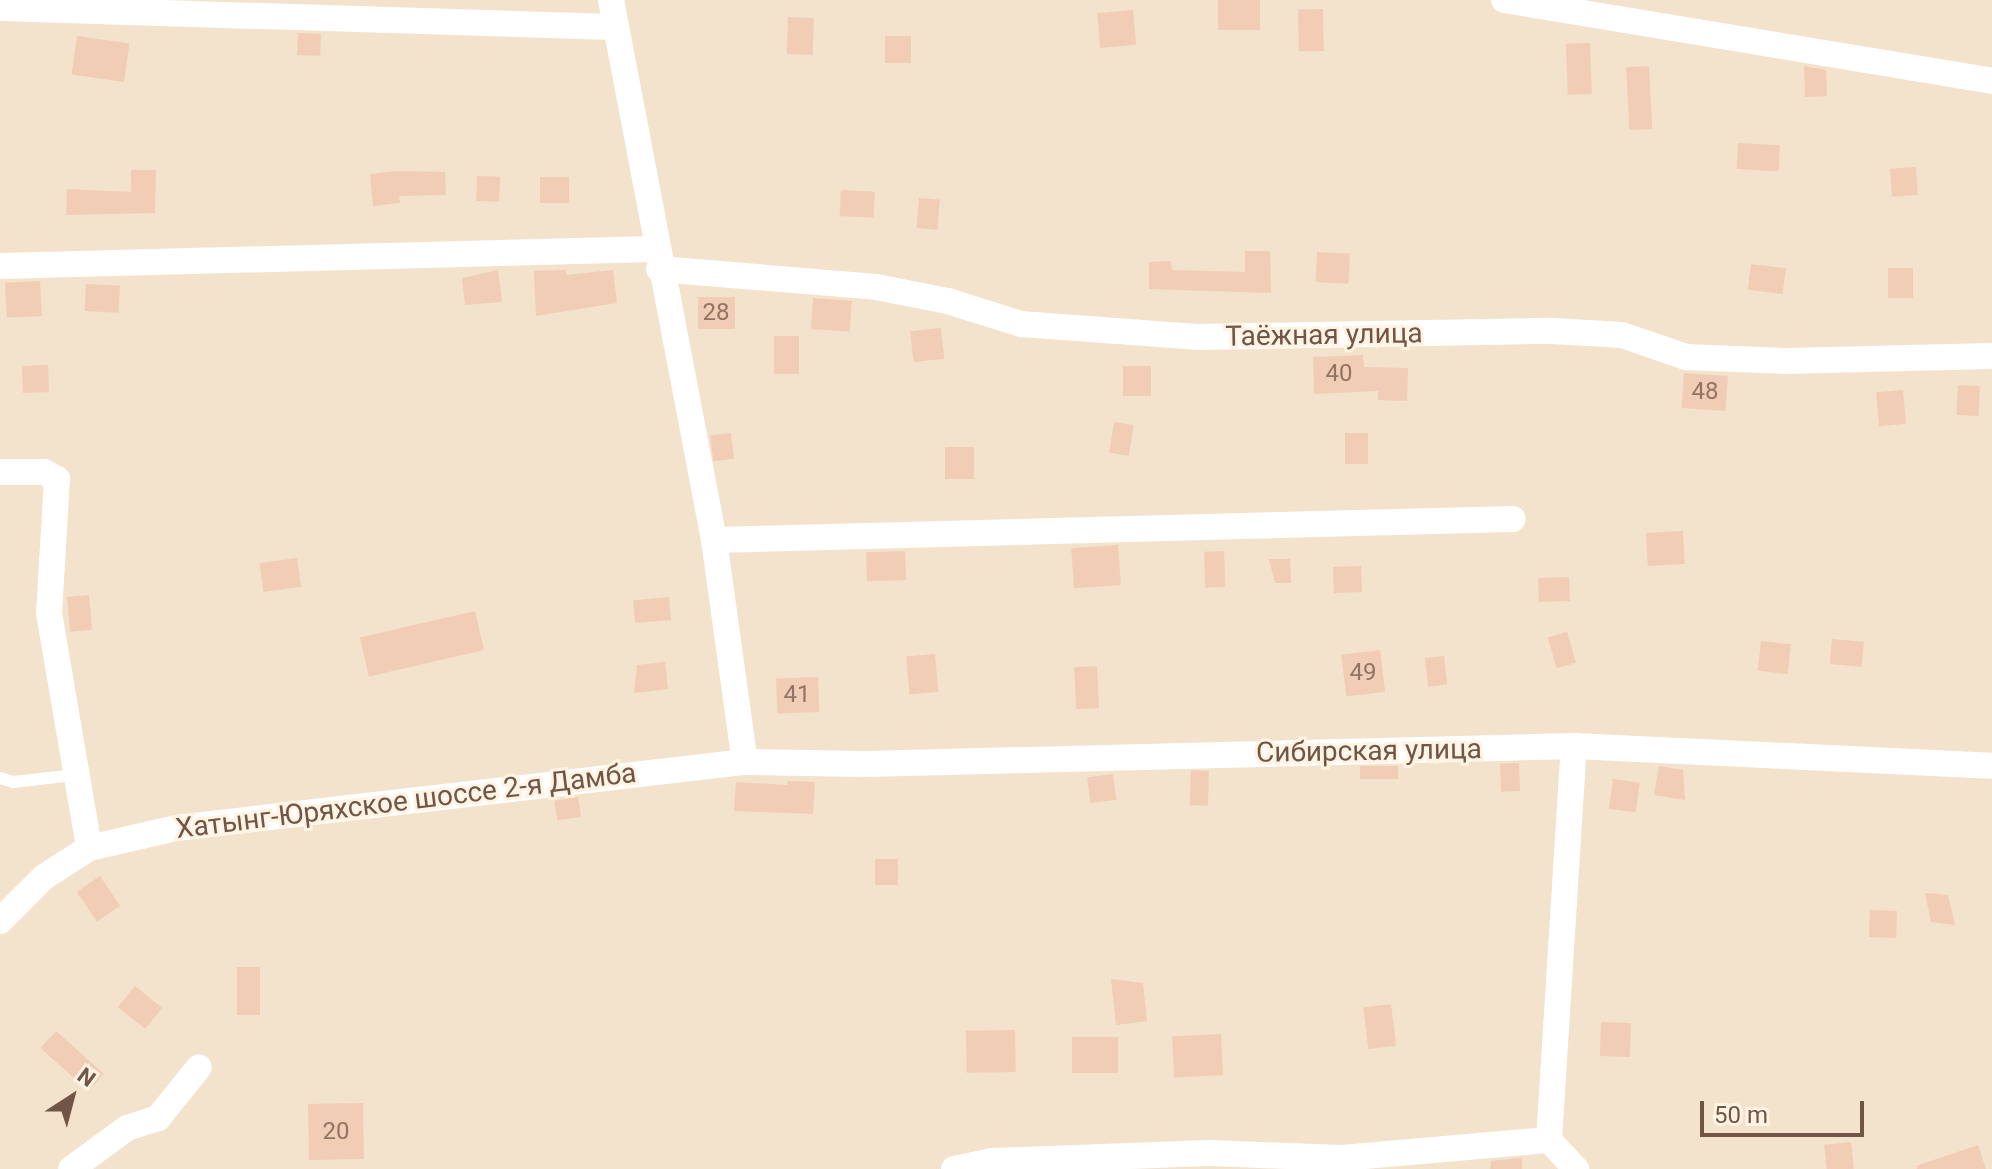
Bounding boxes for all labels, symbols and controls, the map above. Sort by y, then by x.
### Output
house number: 28 [703,299,729,327]
street label: Таёжная улица [1225,316,1423,354]
house number: 40 [1326,360,1352,388]
house number: 48 [1692,378,1718,406]
house number: 49 [1350,659,1376,687]
house number: 41 [784,681,810,709]
street label: Сибирская улица [1256,732,1482,770]
street label: Хатынг-Юряхское шоссе 2-я Дамба [174,756,638,846]
north arrow [32,1057,112,1137]
text: N [73,1063,100,1092]
scale bar [1704,1085,1868,1135]
text: 50 m [1714,1101,1768,1129]
house number: 20 [323,1118,349,1146]

